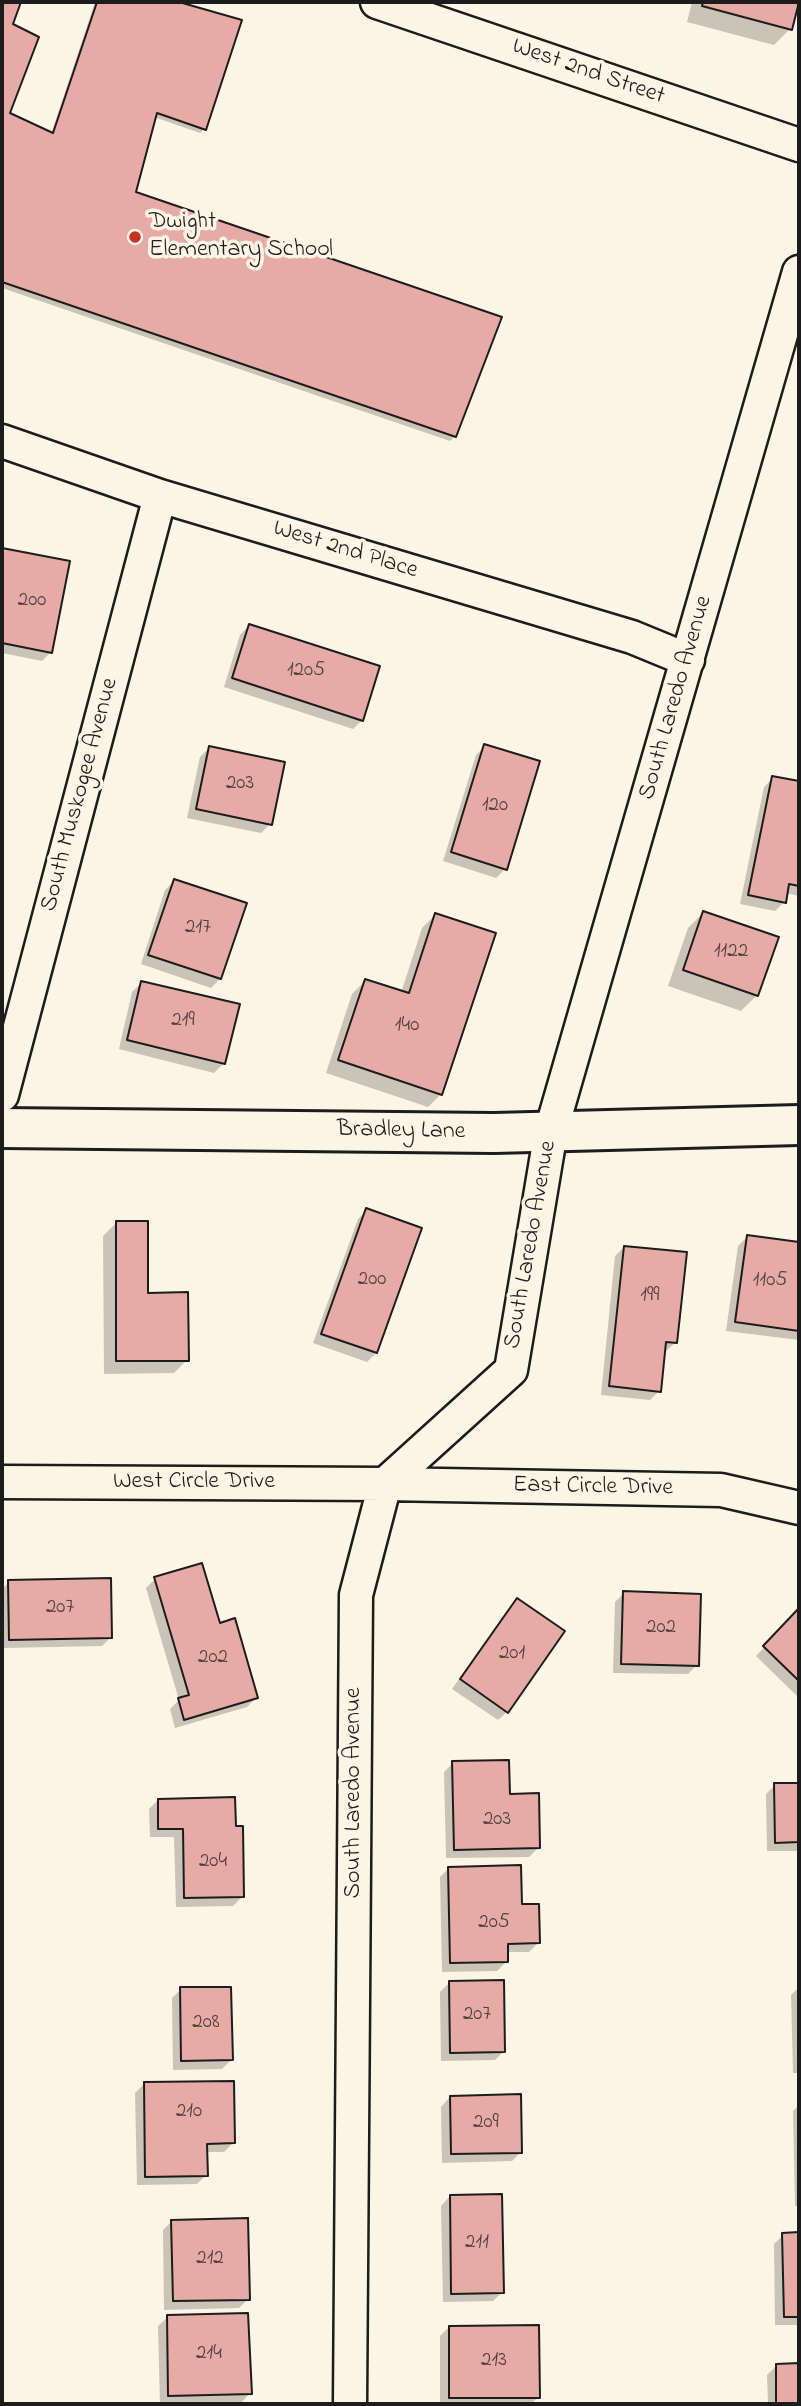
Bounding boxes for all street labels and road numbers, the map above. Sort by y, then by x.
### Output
street label: West 2nd Street [508,33,668,113]
street label: West 2nd Place [269,515,421,587]
street label: South Laredo Avenue [634,593,720,803]
street label: South Muskogee Avenue [36,675,126,915]
street label: Bradley Lane [336,1116,466,1148]
street label: South Laredo Avenue [500,1139,564,1351]
street label: West Circle Drive [113,1469,275,1497]
street label: East Circle Drive [513,1472,673,1504]
street label: South Laredo Avenue [341,1688,369,1898]

